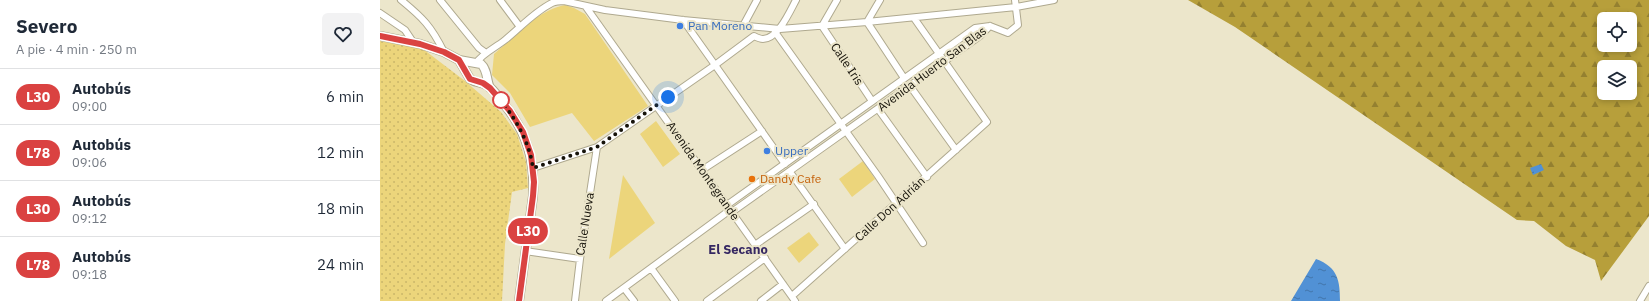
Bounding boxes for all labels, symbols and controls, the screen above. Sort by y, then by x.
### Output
map controls [1597,12,1637,100]
button: locate [1597,12,1637,52]
button: heart [322,13,364,55]
text: Severo [16,14,77,38]
place label: Pan Moreno [688,18,752,33]
marker: Pan Moreno [675,21,685,31]
street label: Avenida Huerto San Blas [874,23,989,114]
street label: Calle Iris [828,40,867,88]
text: A pie · 4 min · 250 m [16,41,137,58]
button: layers [1597,60,1637,100]
text: Autobús [72,79,131,98]
text: 6 min [326,87,364,106]
your location [658,87,678,107]
text: L30 [26,88,50,106]
unlabelled marker [492,91,510,109]
text: 09:00 [72,98,107,115]
street label: Avenida Montegrande [664,118,743,223]
text: Autobús [72,135,131,154]
text: 12 min [317,143,364,162]
place label: Upper [775,143,809,158]
text: L78 [26,144,50,162]
marker: Upper [762,146,772,156]
text: 09:06 [72,154,107,171]
place label: Dandy Cafe [760,171,822,186]
street label: Calle Don Adrián [851,173,928,244]
marker: Dandy Cafe [747,174,757,184]
text: Autobús [72,191,131,210]
street label: Calle Nueva [572,191,597,257]
text: 18 min [317,199,364,218]
text: L30 [26,200,50,218]
text: 09:12 [72,210,107,227]
line badge: L30 [505,218,551,244]
text: L30 [516,222,540,240]
district label: El Secano [708,241,768,258]
text: Autobús [72,247,131,266]
text: 24 min [317,255,364,274]
text: L78 [26,256,50,274]
text: 09:18 [72,266,107,283]

